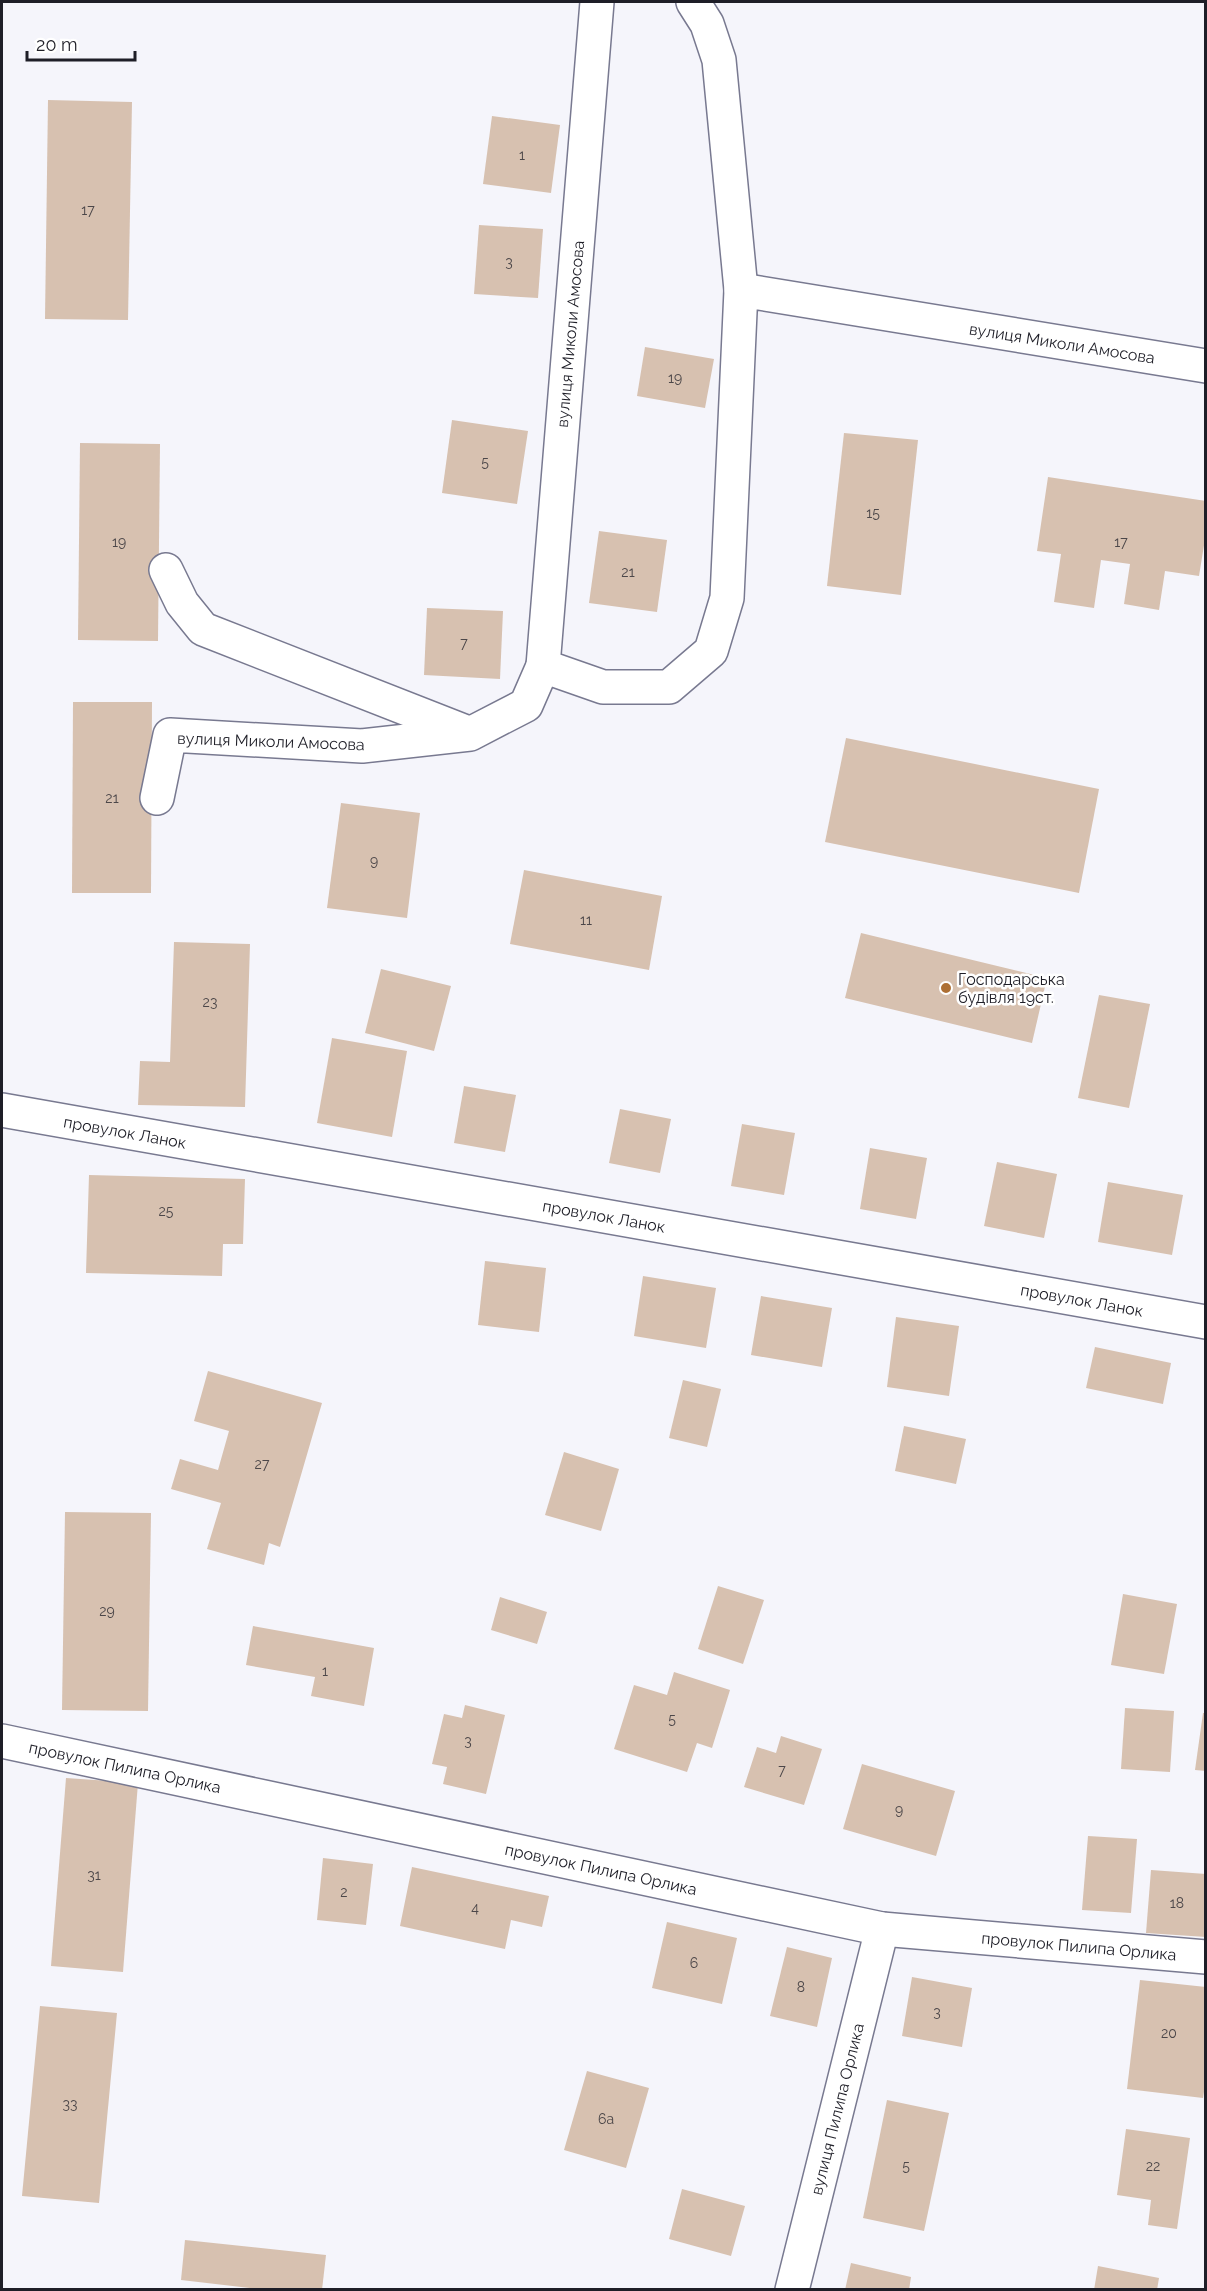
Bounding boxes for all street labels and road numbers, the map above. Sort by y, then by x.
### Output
street label: вулиця Миколи Амосова [553,240,588,428]
street label: вулиця Миколи Амосова [968,319,1156,368]
street label: вулиця Миколи Амосова [177,729,365,754]
street label: провулок Ланок [62,1112,188,1153]
street label: провулок Ланок [541,1196,667,1237]
street label: провулок Ланок [1019,1280,1145,1321]
street label: провулок Пилипа Орлика [27,1738,223,1797]
street label: провулок Пилипа Орлика [503,1840,699,1899]
street label: провулок Пилипа Орлика [981,1929,1177,1964]
street label: вулиця Пилипа Орлика [807,2021,868,2197]

